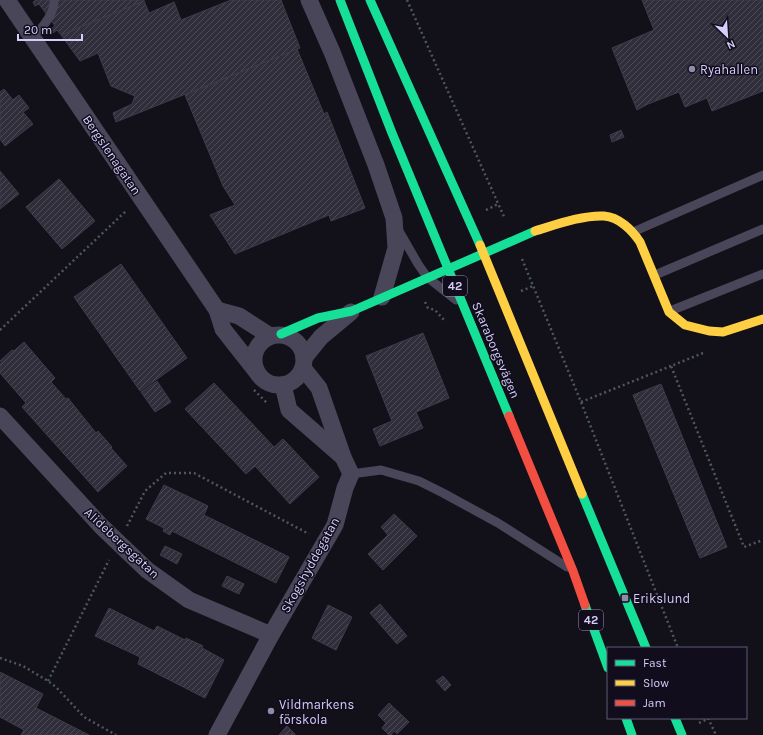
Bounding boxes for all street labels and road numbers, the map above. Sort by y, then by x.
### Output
street label: Bergslenagatan [80,112,144,198]
road number: 42 [443,276,467,296]
street label: Skaraborgsvägen [469,300,523,400]
street label: Alidebergsgatan [81,505,163,581]
street label: Skogshyddegatan [278,515,342,615]
road number: 42 [579,610,603,630]

